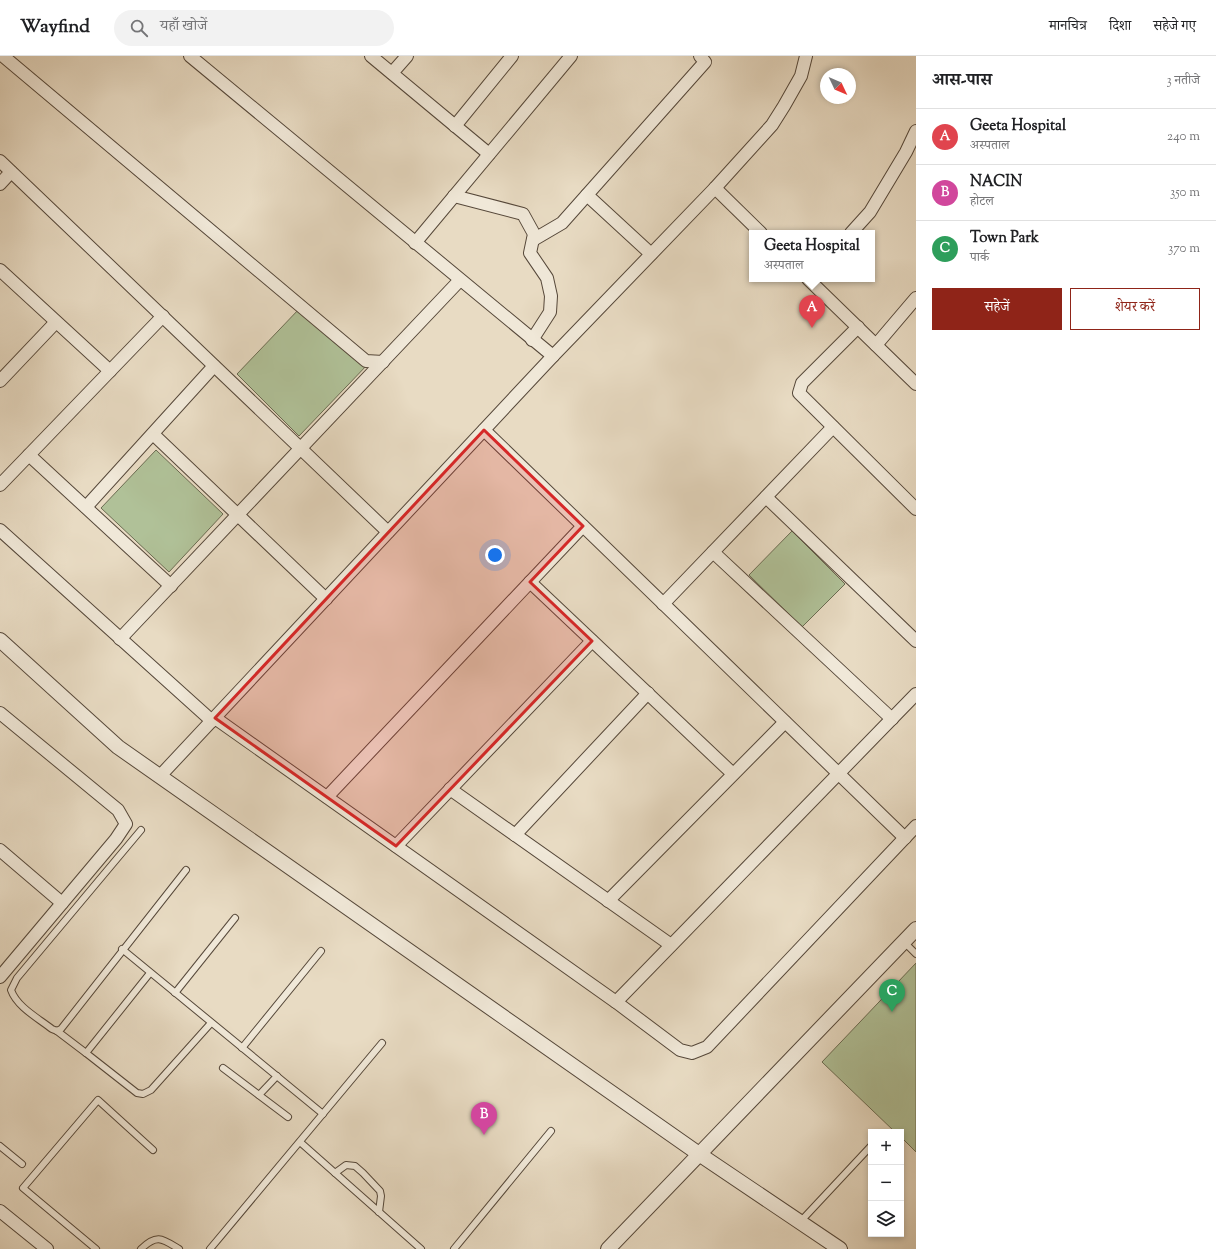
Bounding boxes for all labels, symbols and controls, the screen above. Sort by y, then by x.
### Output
search box [114,10,394,46]
text: Wayfind [20,14,90,41]
text: यहाँ खोजें [160,16,207,37]
icon: search [128,17,150,39]
text: मानचित्र [1049,17,1087,37]
text: दिशा [1109,17,1131,37]
text: सहेजे गए [1153,17,1196,37]
north arrow [820,68,856,104]
text: आस-पास [932,69,992,93]
text: 3 नतीजे [1166,72,1200,90]
text: Geeta Hospital [970,116,1066,137]
text: A [940,128,950,146]
text: 240 m [1167,128,1200,146]
text: अस्पताल [970,137,1010,155]
text: NACIN [970,172,1022,193]
text: B [941,184,949,202]
text: 350 m [1170,184,1200,202]
text: होटल [970,193,994,211]
text: Town Park [970,228,1039,249]
popup [749,230,875,282]
text: Geeta Hospital [764,236,860,257]
text: C [940,240,950,258]
text: 370 m [1168,240,1200,258]
text: पार्क [970,249,989,267]
text: अस्पताल [764,257,804,275]
button: सहेजें [932,288,1062,330]
button: शेयर करें [1070,288,1200,330]
pin: A [799,295,825,328]
your location [485,545,505,565]
pin: C [879,979,905,1012]
pin: B [471,1102,497,1135]
map controls [868,1129,904,1237]
button: + [868,1129,904,1165]
button: − [868,1165,904,1201]
button: layers [868,1201,904,1237]

